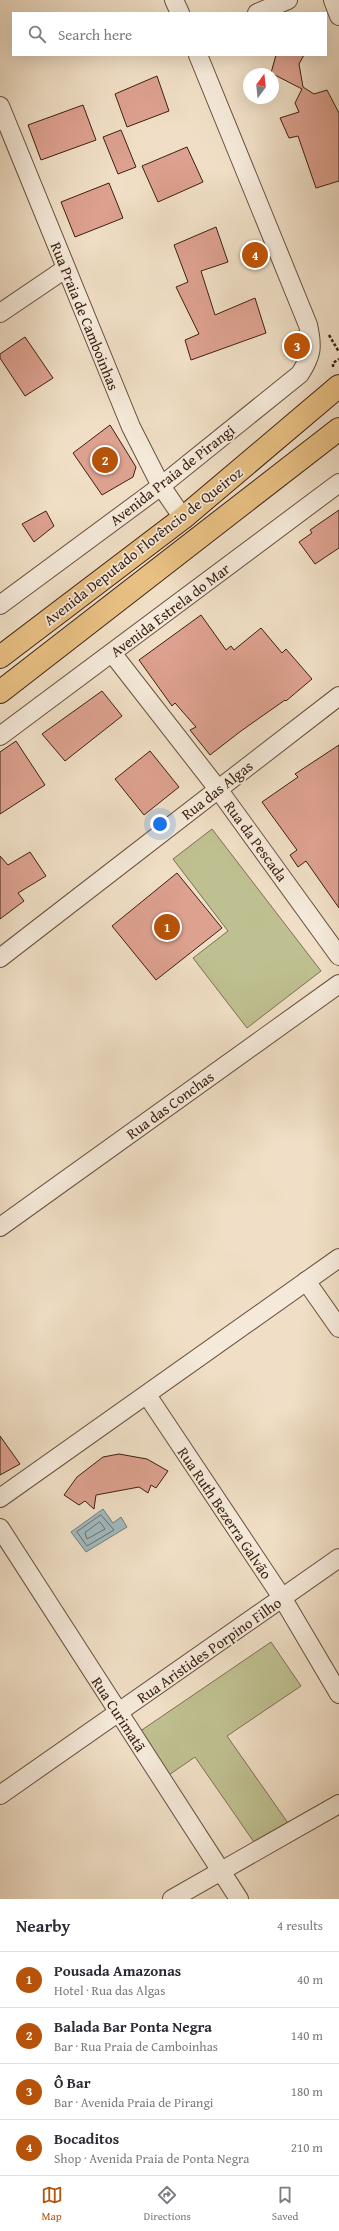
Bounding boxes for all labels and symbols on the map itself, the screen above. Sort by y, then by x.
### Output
north arrow [243,68,279,104]
street label: Rua Praia de Camboinhas [46,239,124,393]
pin: 4 [242,240,268,270]
pin: 3 [284,331,310,361]
street label: Avenida Praia de Pirangi [105,420,239,530]
pin: 2 [92,445,118,475]
street label: Avenida Deputado Florêncio de Queiroz [39,461,247,630]
street label: Avenida Estrela do Mar [106,558,234,662]
street label: Rua das Algas [177,755,257,825]
street label: Rua da Pescada [219,796,293,886]
your location [150,814,170,834]
pin: 1 [154,912,180,942]
street label: Rua das Conchas [122,1066,218,1144]
street label: Rua Ruth Bezerra Galvão [173,1443,277,1583]
street label: Rua Aristides Porpino Filho [133,1592,286,1708]
street label: Rua Curimatã [87,1672,151,1756]

